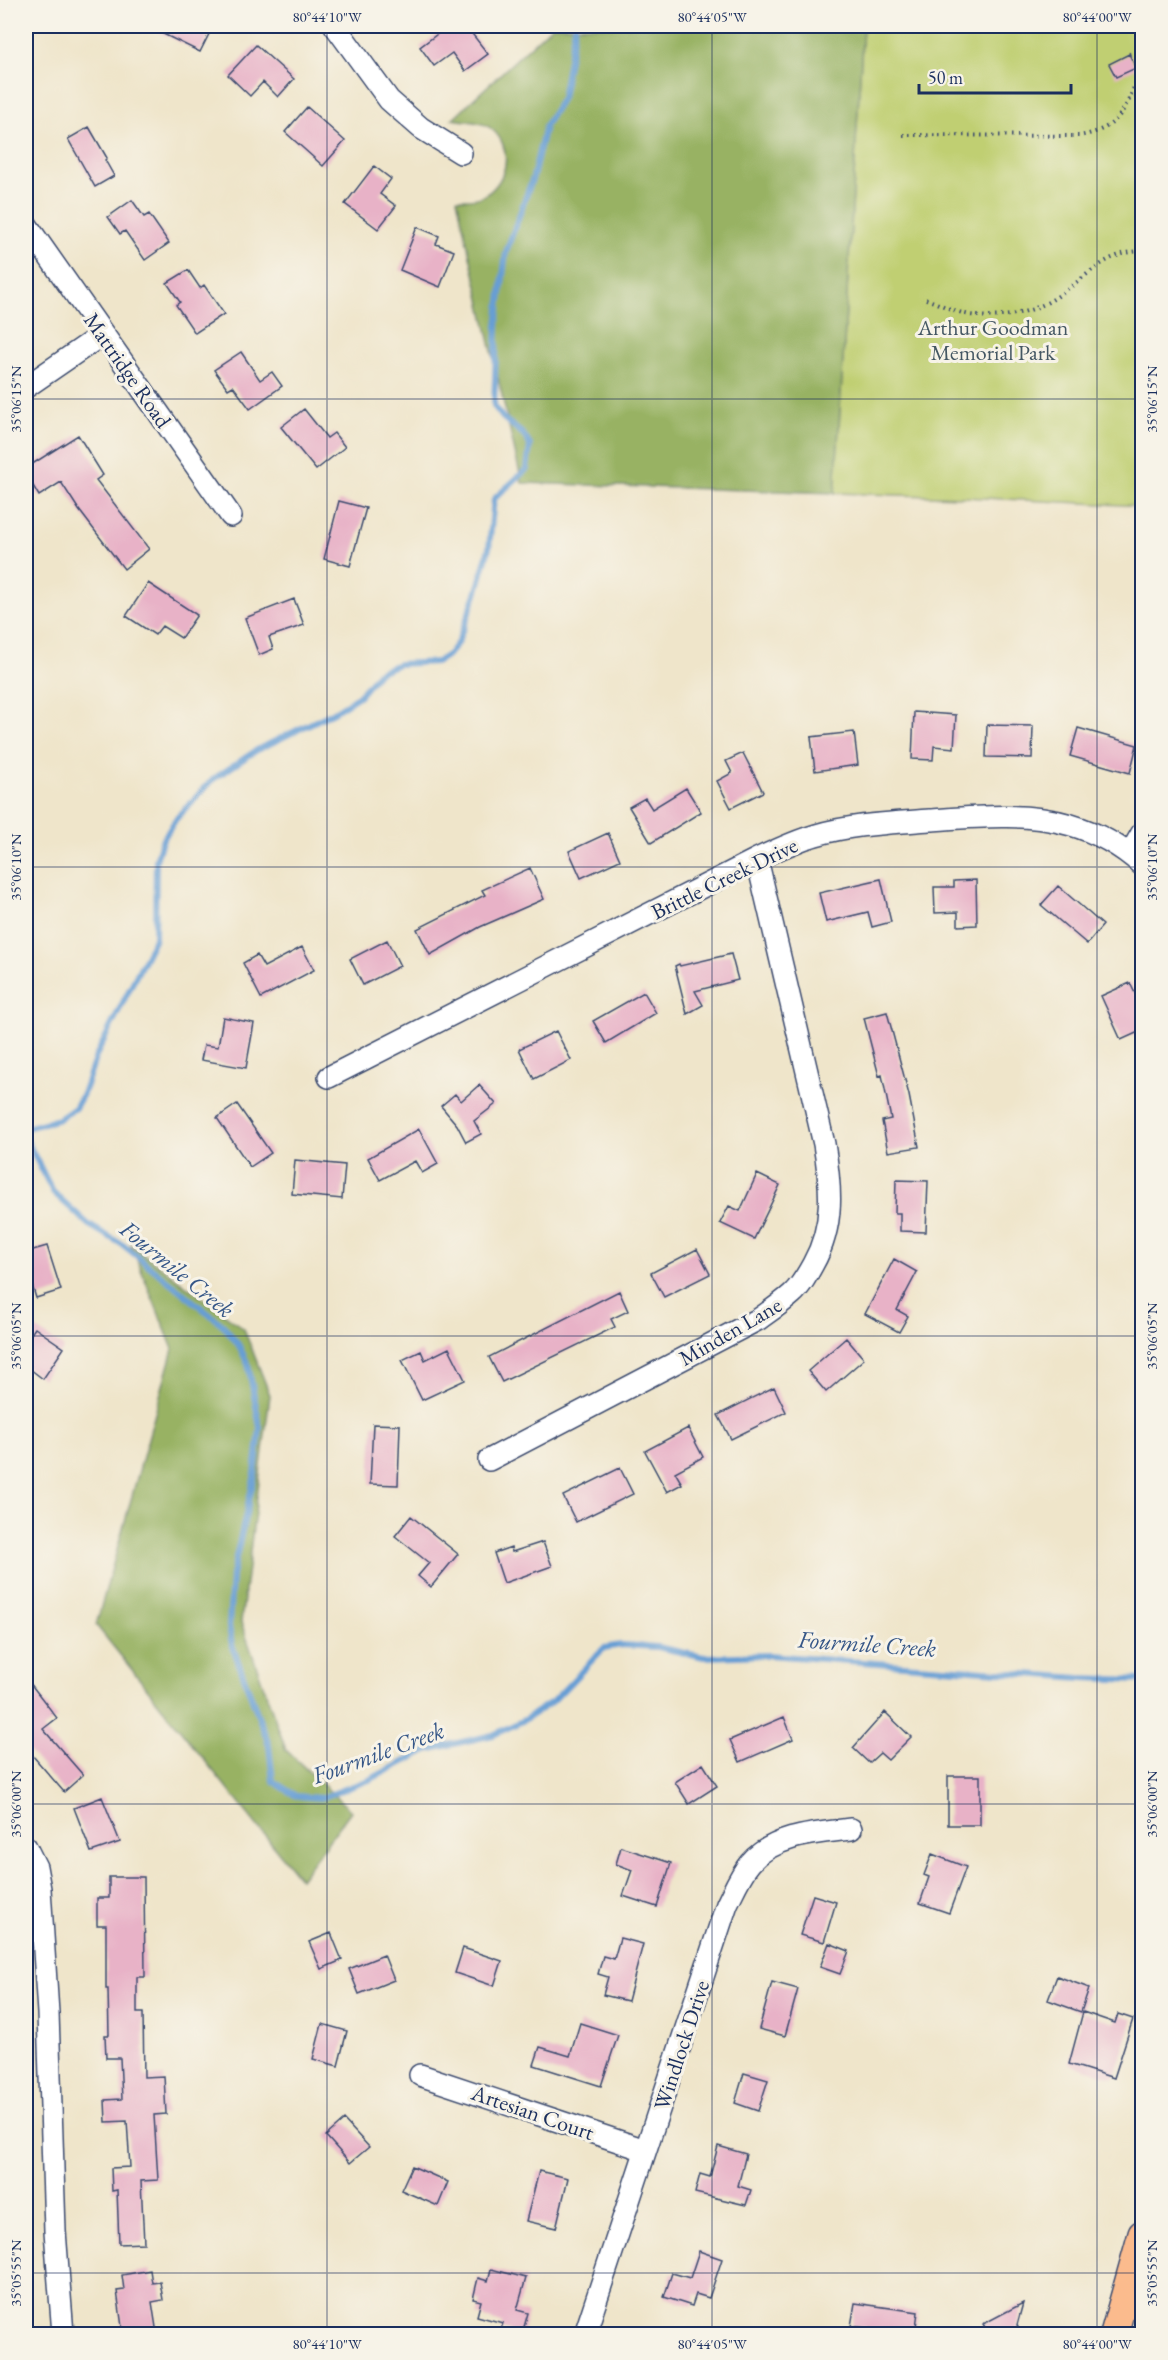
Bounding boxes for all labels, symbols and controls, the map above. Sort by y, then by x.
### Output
text: 80°44'10"W [292,7,362,26]
text: 80°44'05"W [677,7,747,26]
text: 80°44'00"W [1062,7,1132,26]
scale bar [919,57,1070,95]
text: 50 m [928,66,963,89]
street label: Mattridge Road [77,307,179,434]
park label: Arthur Goodman Memorial Park [917,313,1069,367]
text: 35°06'15"N [6,365,25,433]
text: 35°06'15"N [1142,365,1161,433]
street label: Brittle Creek Drive [646,830,803,926]
text: 35°06'10"N [6,833,25,901]
text: 35°06'10"N [1142,833,1161,901]
water label: Fourmile Creek [113,1212,241,1324]
street label: Minden Lane [673,1290,787,1373]
text: 35°06'05"N [6,1302,25,1370]
text: 35°06'05"N [1142,1302,1161,1370]
water label: Fourmile Creek [796,1623,937,1664]
water label: Fourmile Creek [307,1714,448,1791]
text: 35°06'00"N [6,1770,25,1838]
text: 35°06'00"N [1142,1770,1161,1838]
street label: Windlock Drive [647,1976,716,2114]
street label: Artesian Court [467,2078,598,2147]
text: 35°05'55"N [6,2239,25,2307]
text: 35°05'55"N [1142,2239,1161,2307]
text: 80°44'10"W [292,2334,362,2353]
text: 80°44'05"W [677,2334,747,2353]
text: 80°44'00"W [1062,2334,1132,2353]

